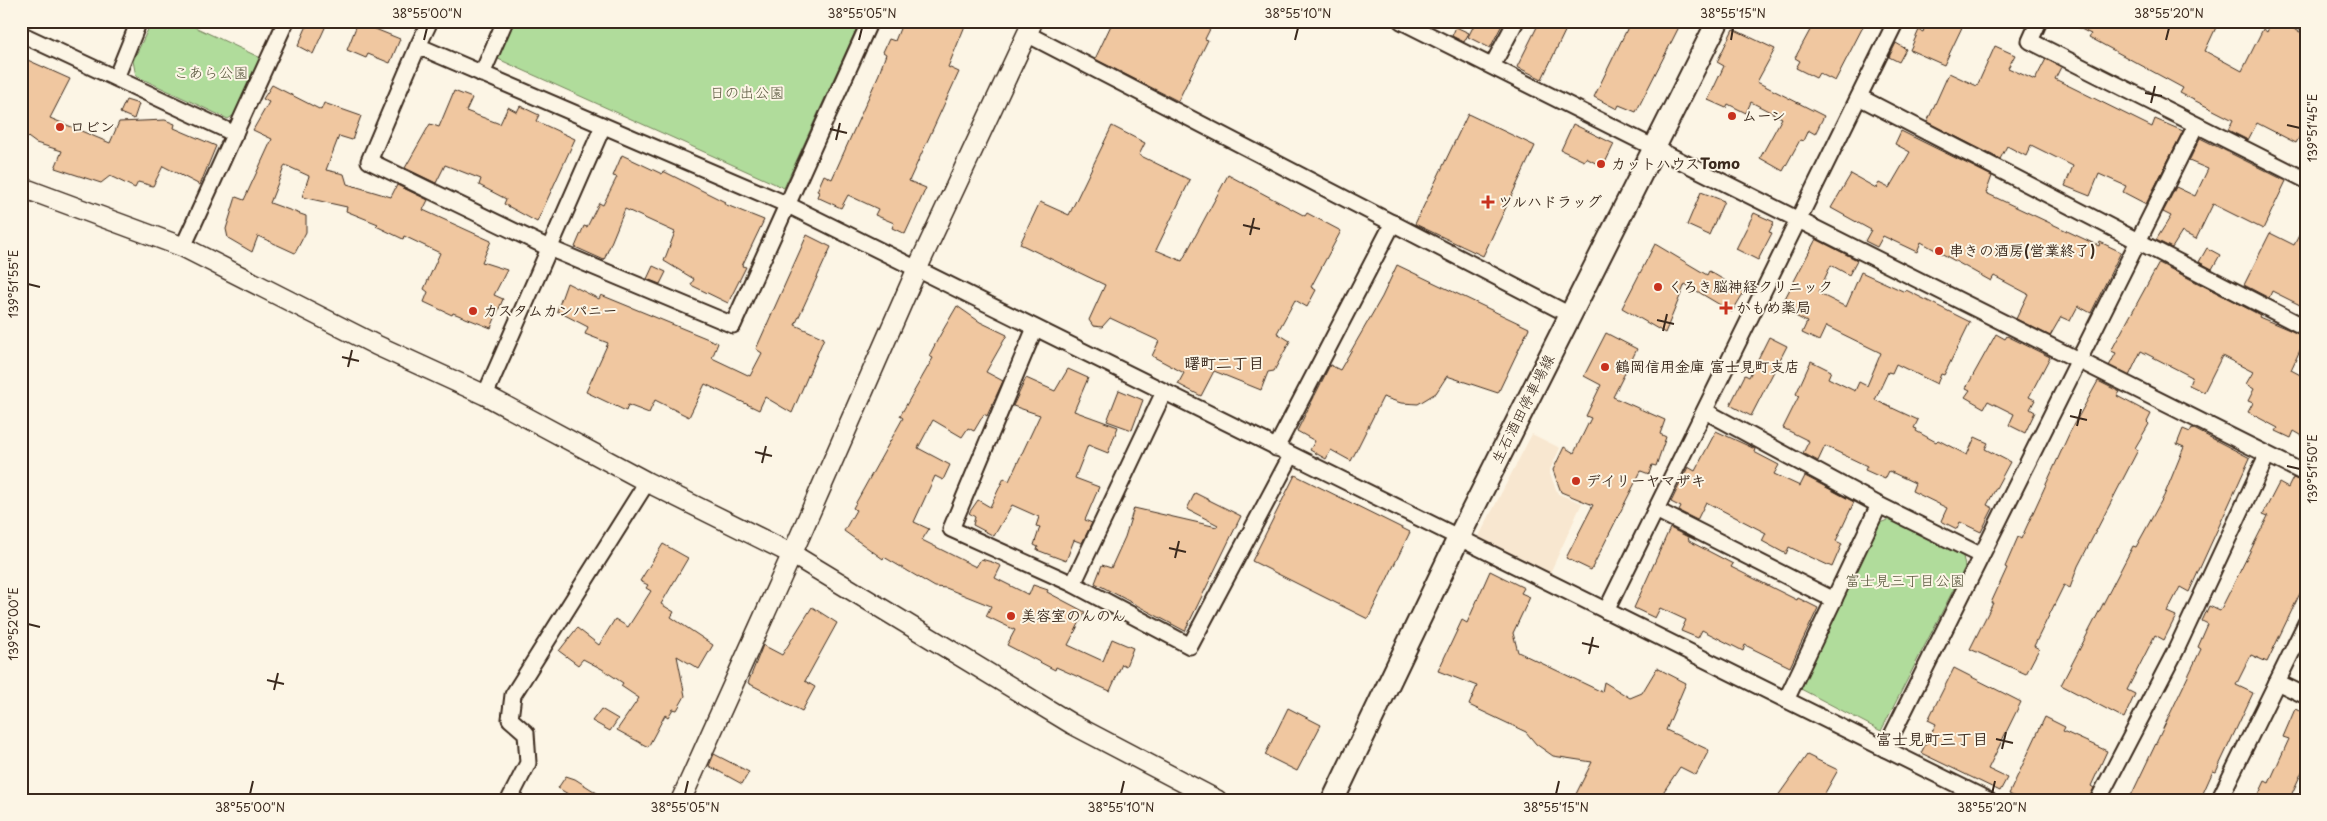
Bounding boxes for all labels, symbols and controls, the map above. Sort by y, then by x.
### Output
text: 38°55'00"N [392,4,462,22]
text: 38°55'05"N [827,4,897,22]
text: 38°55'10"N [1265,4,1331,22]
text: 38°55'15"N [1700,4,1766,22]
text: 38°55'20"N [2134,4,2204,22]
park label: こあら公園 [173,60,249,83]
park label: 日の出公園 [709,80,785,103]
text: 139°51'45"E [2303,94,2321,162]
place label: ムーン [1742,103,1786,126]
marker: ムーン [1726,110,1738,122]
place label: ロビン [70,114,115,137]
marker: ロビン [54,121,66,133]
place label: カットハウスTomo [1611,151,1740,174]
marker: カットハウスTomo [1595,158,1607,170]
place label: ツルハドラッグ [1498,189,1602,212]
marker: ツルハドラッグ [1482,196,1494,208]
place label: 串きの酒房(営業終了) [1949,238,2095,261]
marker: 串きの酒房(営業終了) [1933,245,1945,257]
text: 139°51'55"E [4,250,22,318]
place label: くろき脳神経クリニック [1668,274,1833,297]
marker: くろき脳神経クリニック [1652,281,1664,293]
place label: かもめ薬局 [1736,295,1811,318]
place label: カスタムカンパニー [483,298,617,321]
marker: かもめ薬局 [1720,302,1732,314]
marker: カスタムカンパニー [467,305,479,317]
district label: 曙町二丁目 [1184,350,1264,374]
street label: 生石酒田停車場線 [1484,350,1559,467]
place label: 鶴岡信用金庫 富士見町支店 [1615,354,1800,377]
marker: 鶴岡信用金庫 富士見町支店 [1599,361,1611,373]
text: 139°51'50"E [2303,434,2321,504]
place label: デイリーヤマザキ [1586,468,1706,491]
marker: デイリーヤマザキ [1570,475,1582,487]
park label: 富士見三丁目公園 [1845,568,1965,591]
text: 139°52'00"E [4,587,22,661]
place label: 美容室のんのん [1021,603,1126,626]
marker: 美容室のんのん [1005,610,1017,622]
district label: 富士見町三丁目 [1876,726,1988,750]
text: 38°55'00"N [215,798,285,816]
text: 38°55'05"N [650,798,720,816]
text: 38°55'10"N [1088,798,1154,816]
text: 38°55'15"N [1523,798,1589,816]
text: 38°55'20"N [1957,798,2027,816]

